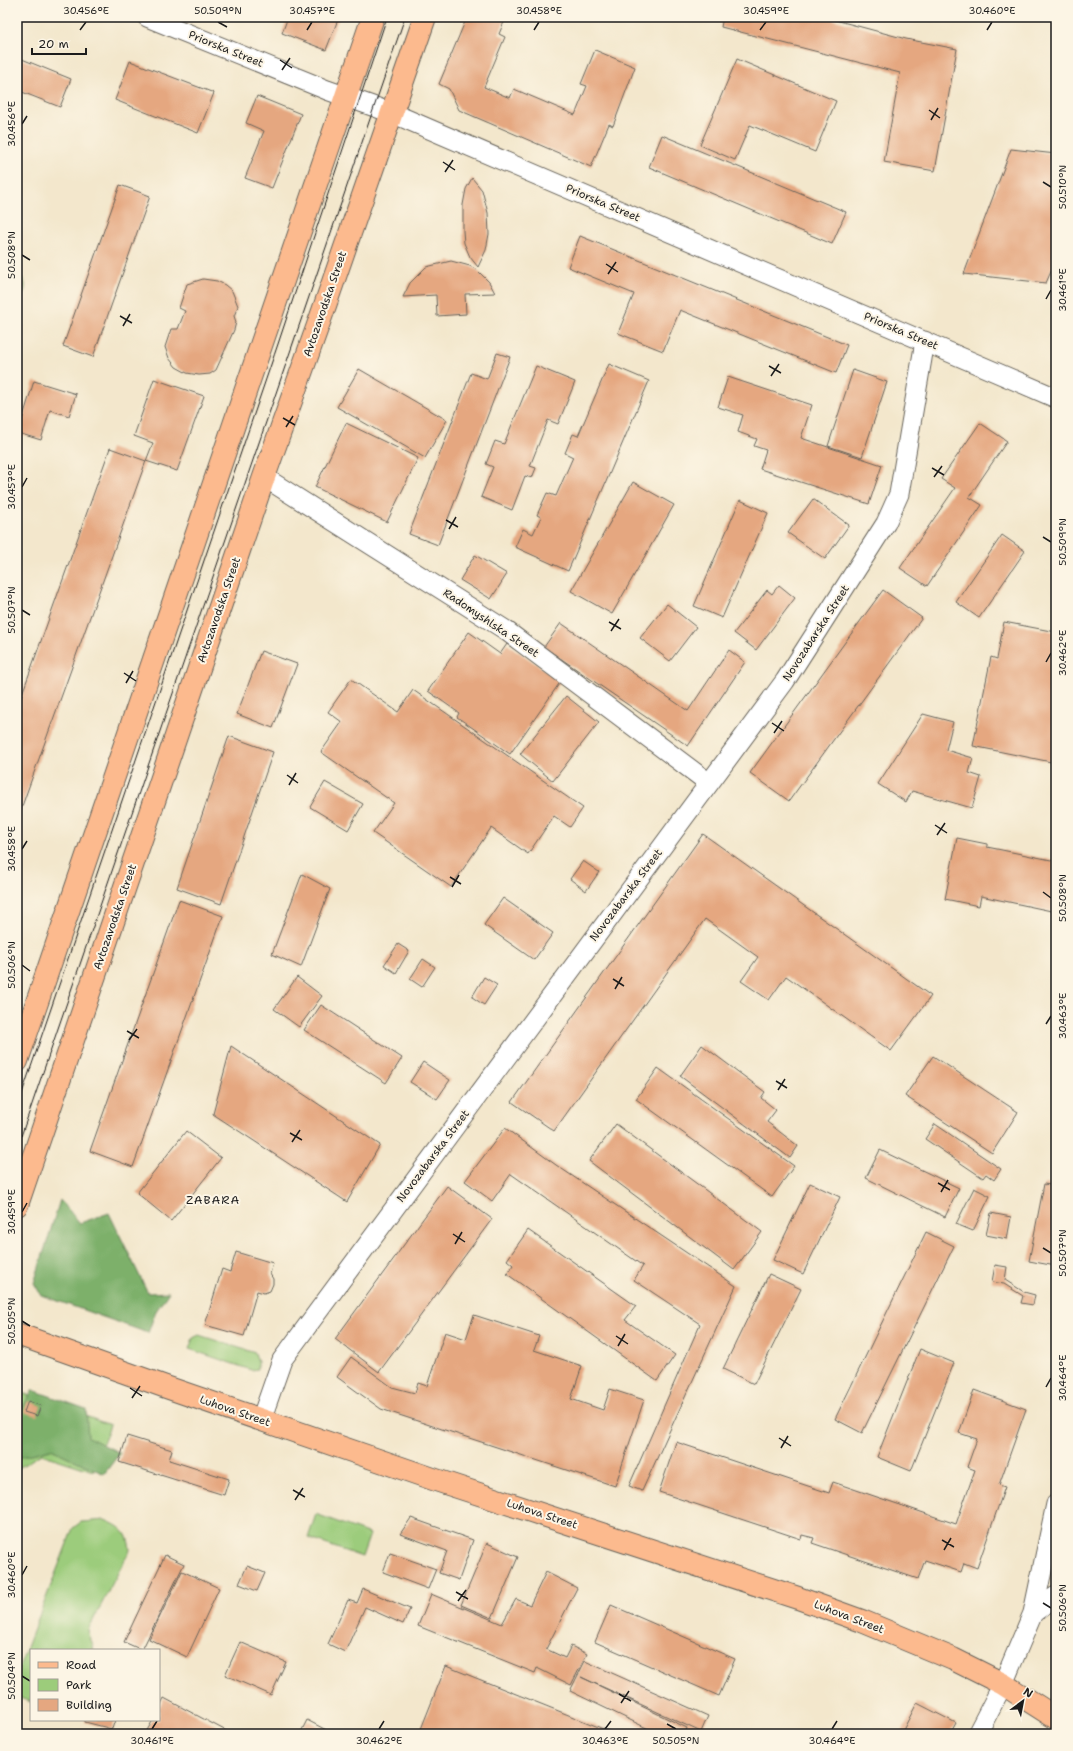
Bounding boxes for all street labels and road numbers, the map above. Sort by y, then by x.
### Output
street label: Priorska Street [186,27,266,71]
street label: Priorska Street [564,181,643,226]
street label: Avtozavodska Street [300,249,350,359]
street label: Priorska Street [862,309,941,354]
street label: Avtozavodska Street [194,555,244,665]
street label: Novozabarska Street [779,582,853,684]
street label: Radomyshlska Street [440,585,542,661]
street label: Novozabarska Street [586,846,666,944]
street label: Avtozavodska Street [90,862,140,972]
street label: Novozabarska Street [393,1107,473,1205]
street label: Luhova Street [198,1392,272,1430]
street label: Luhova Street [505,1495,580,1533]
street label: Luhova Street [812,1597,886,1637]

